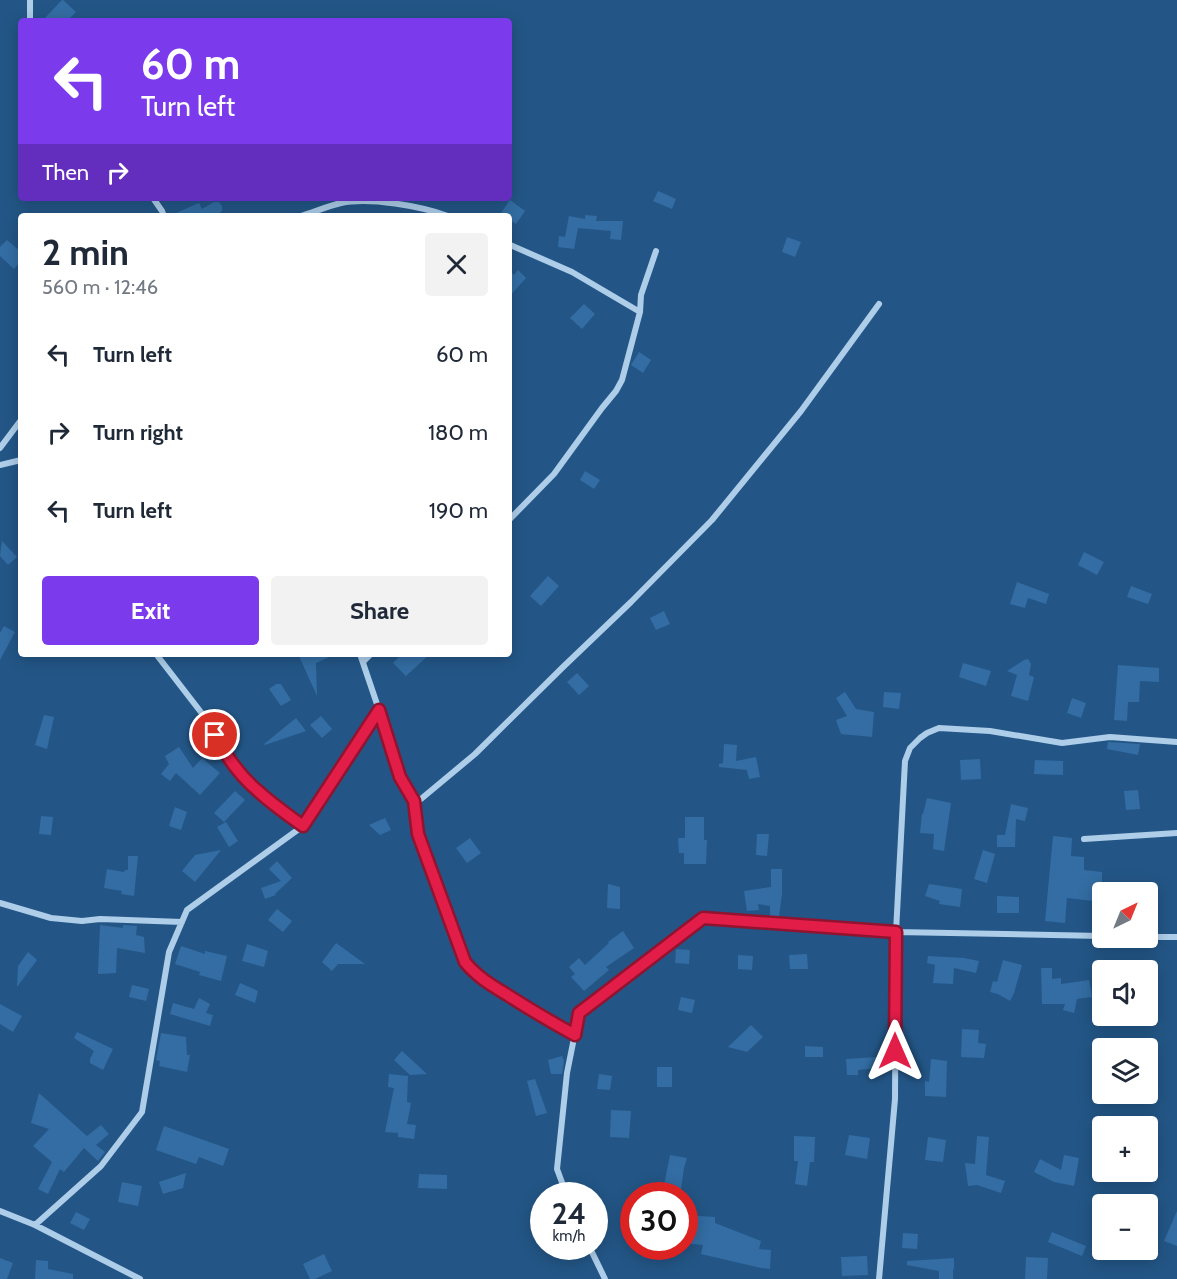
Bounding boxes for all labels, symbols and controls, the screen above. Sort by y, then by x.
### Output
text: 60 m [141,38,240,90]
icon: left [42,42,120,120]
text: Turn left [141,90,235,123]
icon: right [101,156,134,189]
text: Then [42,159,89,186]
text: 2 min [42,230,129,274]
button: close [425,233,488,296]
text: 560 m · 12:46 [42,275,158,299]
icon: left [42,338,75,371]
text: Turn left [93,341,172,368]
text: 60 m [436,341,488,368]
icon: right [42,416,75,449]
text: Turn right [93,419,183,446]
text: 180 m [428,419,488,446]
icon: left [42,494,75,527]
text: Turn left [93,497,172,524]
text: 190 m [429,497,488,524]
button: Exit [42,576,259,645]
button: Share [271,576,488,645]
pin [189,709,240,760]
icon: arrive [198,718,231,751]
north arrow [1092,882,1158,948]
map controls [1092,882,1158,1260]
button: sound [1092,960,1158,1026]
position arrow [863,1019,927,1083]
button: layers [1092,1038,1158,1104]
button: + [1092,1116,1158,1182]
speed limit sign: 30 [620,1182,698,1260]
button: − [1092,1194,1158,1260]
text: 24 [552,1195,586,1232]
text: km/h [553,1227,585,1245]

